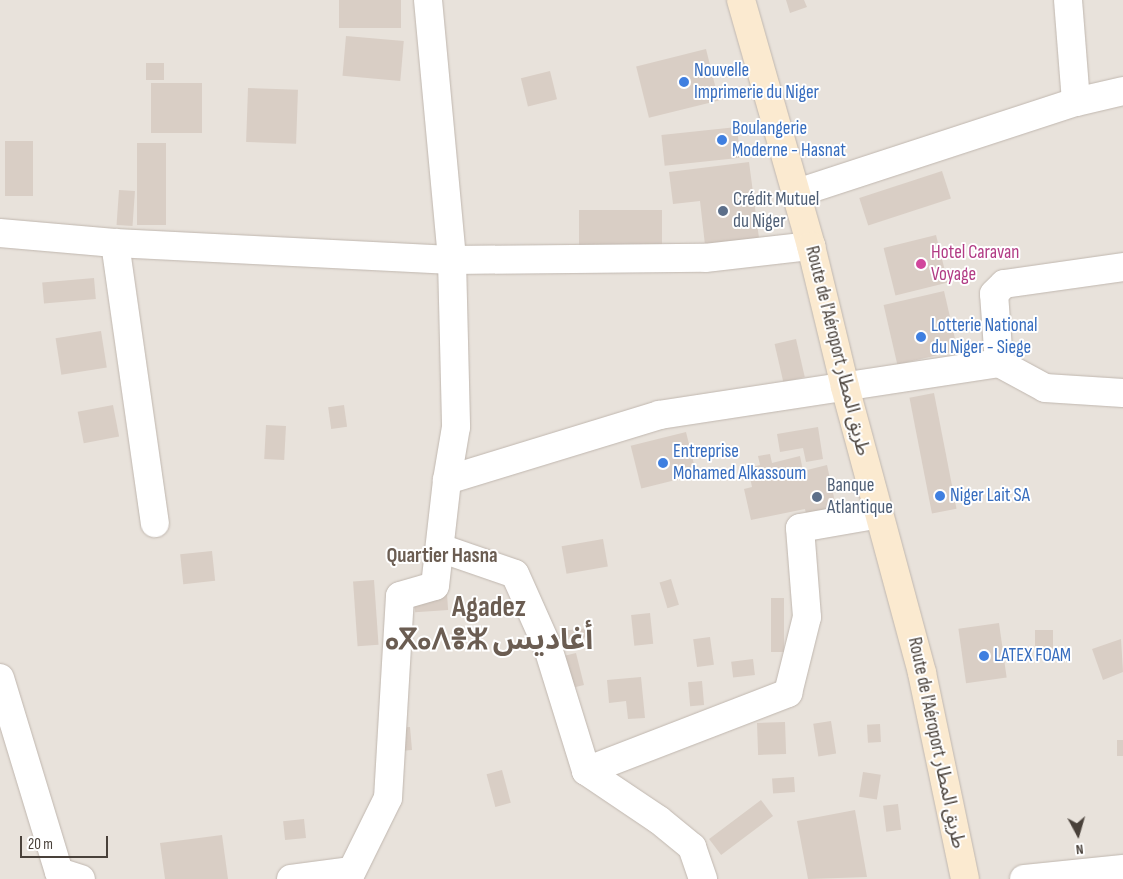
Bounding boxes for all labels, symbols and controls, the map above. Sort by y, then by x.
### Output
place label: Nouvelle Imprimerie du Niger [694,60,819,104]
marker: Nouvelle Imprimerie du Niger [678,76,690,88]
place label: Boulangerie Moderne - Hasnat [732,118,846,162]
marker: Boulangerie Moderne - Hasnat [716,134,728,146]
place label: Crédit Mutuel du Niger [733,189,819,233]
marker: Crédit Mutuel du Niger [717,205,729,217]
place label: Hotel Caravan Voyage [931,242,1019,286]
street label: Route de l'Aéroport طريق المطار [800,244,874,458]
marker: Hotel Caravan Voyage [915,258,927,270]
place label: Lotterie National du Niger - Siege [931,315,1038,359]
marker: Lotterie National du Niger - Siege [915,331,927,343]
place label: Entreprise Mohamed Alkassoum [673,441,806,485]
marker: Entreprise Mohamed Alkassoum [657,457,669,469]
place label: Banque Atlantique [827,475,893,519]
place label: Niger Lait SA [950,485,1030,507]
marker: Niger Lait SA [934,490,946,502]
marker: Banque Atlantique [811,491,823,503]
district label: Quartier Hasna [386,543,498,569]
district label: Agadez ⴰⴳⴰⴷⴻⵣ أغاديس [385,590,593,658]
street label: Route de l'Aéroport طريق المطار [902,635,970,851]
place label: LATEX FOAM [994,645,1071,667]
marker: LATEX FOAM [978,650,990,662]
north arrow [1053,809,1103,859]
scale bar [22,826,110,858]
text: 20 m [28,835,53,854]
text: N [1075,841,1084,858]

